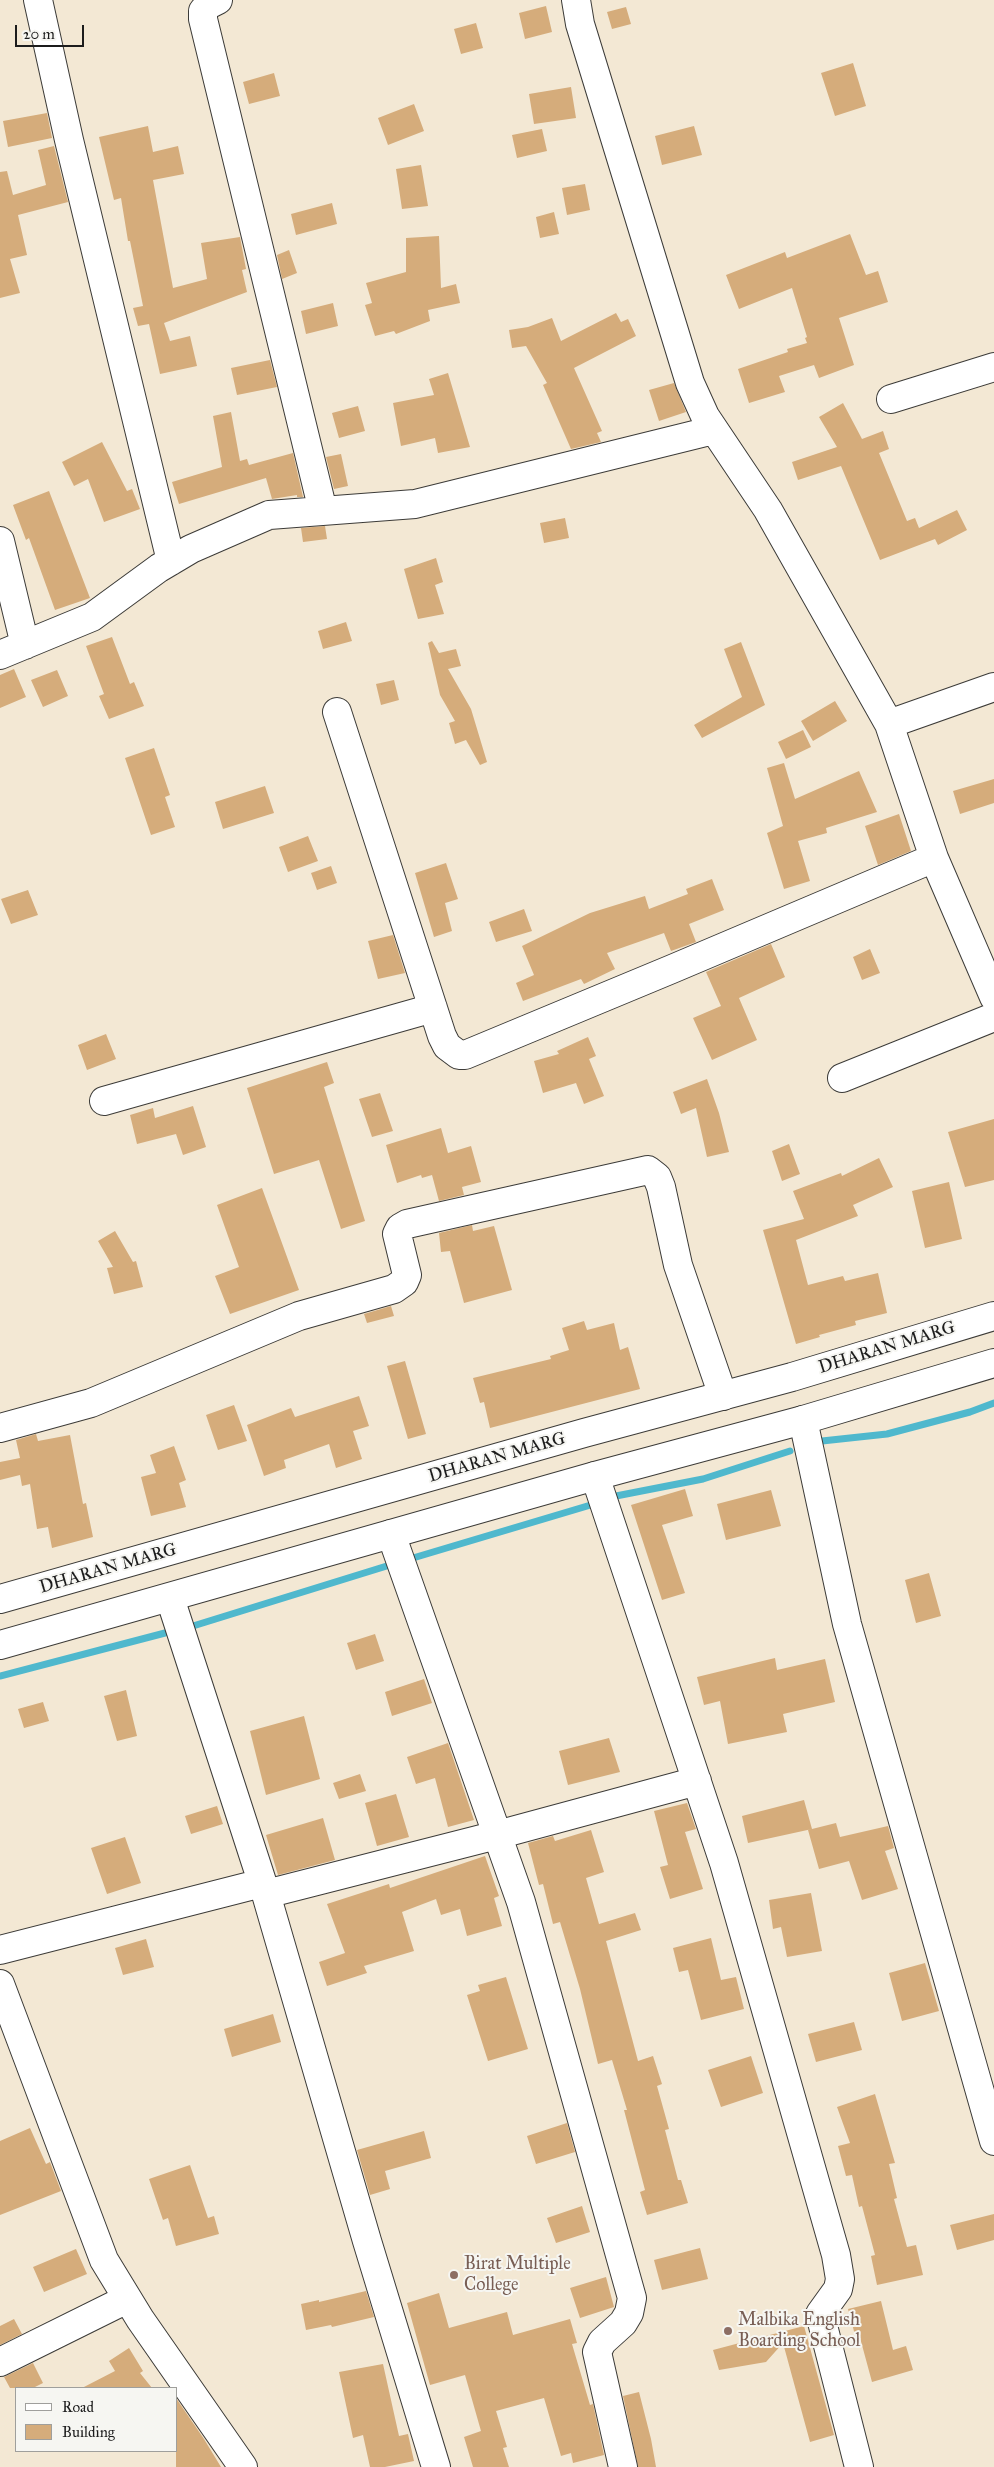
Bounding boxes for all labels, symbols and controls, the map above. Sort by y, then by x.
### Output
scale bar [18,15,86,47]
text: 20 m [23,25,55,43]
street label: DHARAN MARG [816,1317,958,1379]
street label: DHARAN MARG [426,1428,568,1488]
street label: DHARAN MARG [37,1539,179,1599]
place label: Birat Multiple College [464,2254,571,2296]
marker: Birat Multiple College [448,2269,460,2281]
place label: Malbika English Boarding School [738,2310,860,2352]
marker: Malbika English Boarding School [722,2325,734,2337]
legend [15,2387,178,2452]
text: Road [62,2398,94,2416]
text: Building [62,2423,115,2441]

